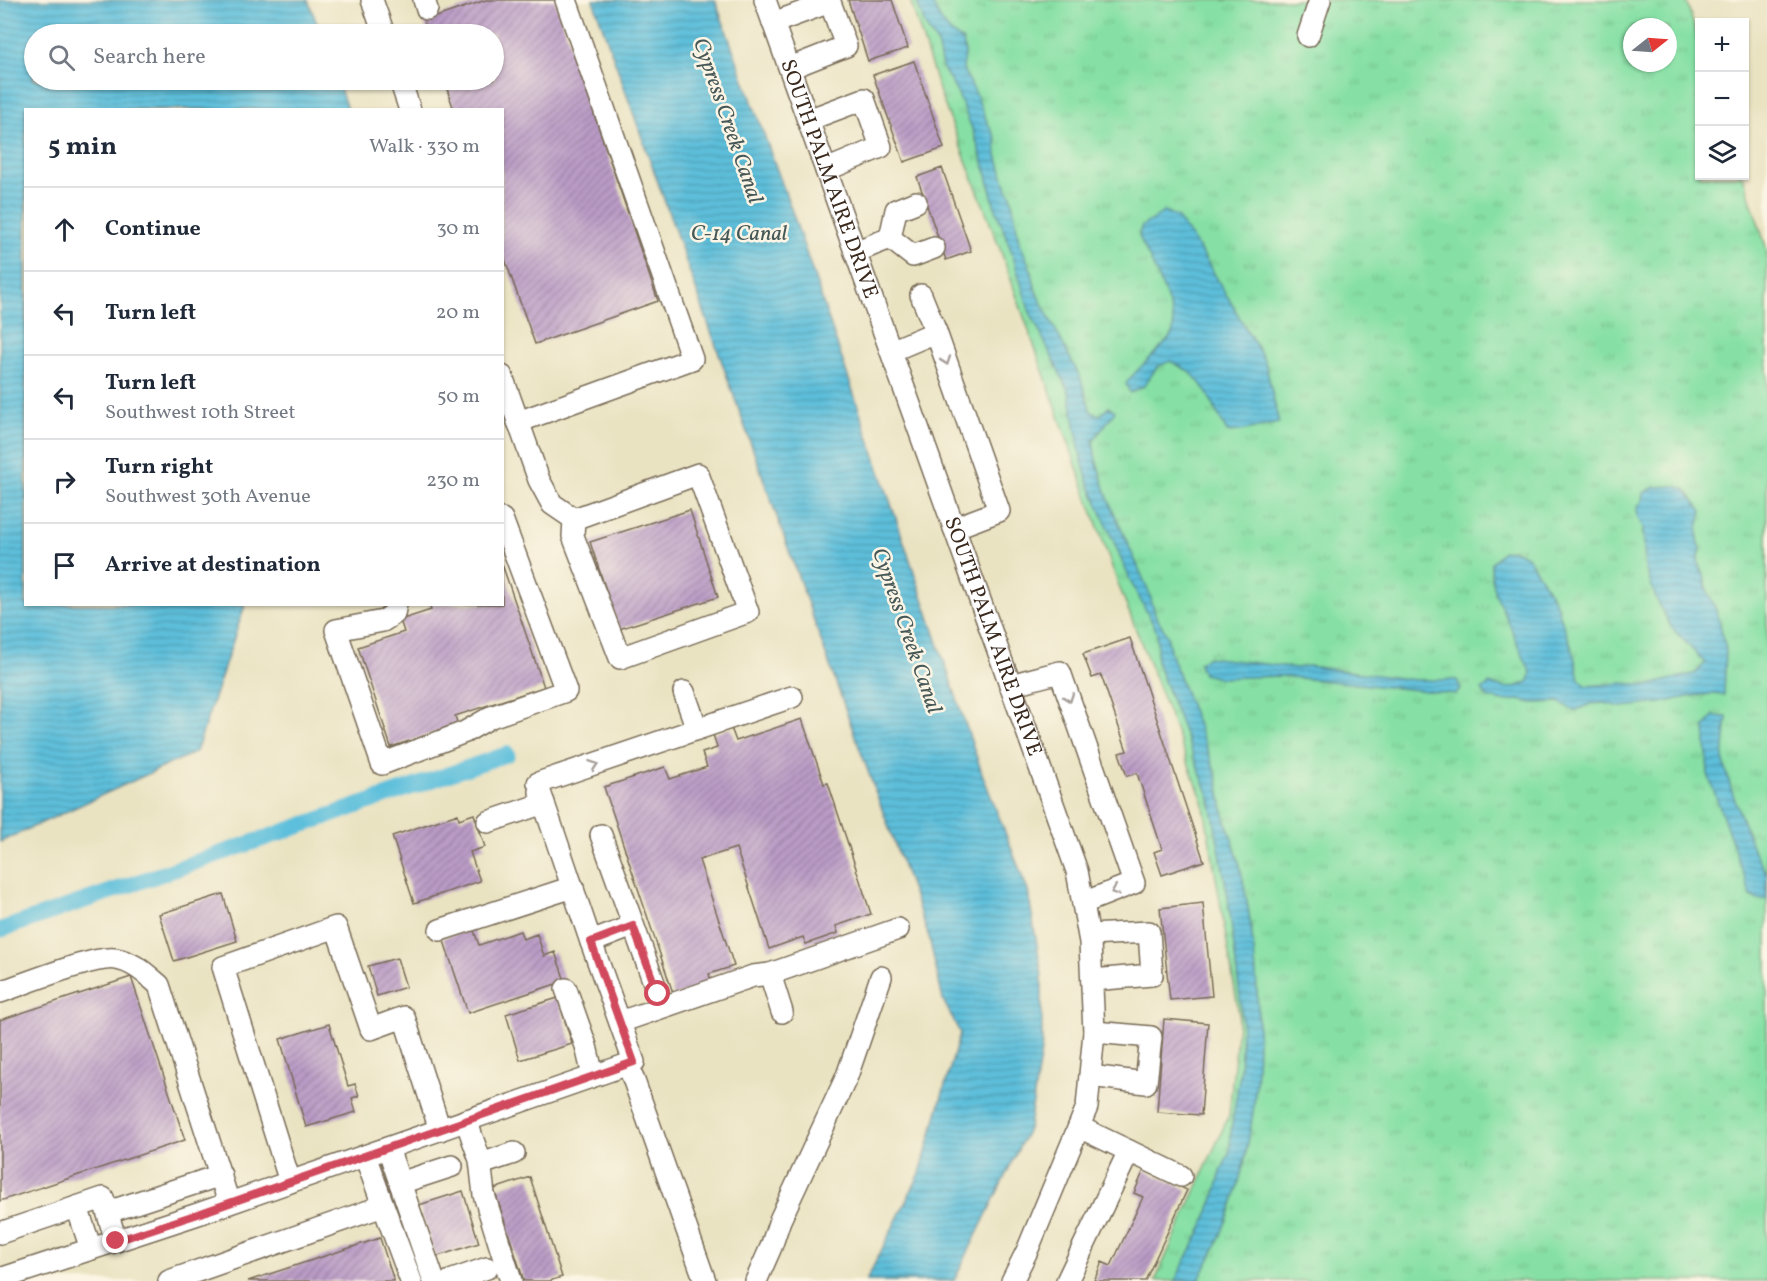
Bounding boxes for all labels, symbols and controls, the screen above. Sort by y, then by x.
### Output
north arrow [1623,18,1677,72]
map controls [1695,18,1749,180]
button: + [1695,18,1749,72]
search box [24,24,504,90]
water label: Cypress Creek Canal [684,34,770,209]
icon: search [45,41,78,74]
text: Search here [93,42,206,73]
street label: SOUTH PALM AIRE DRIVE [773,55,885,302]
button: − [1695,72,1749,126]
button: layers [1695,126,1749,180]
text: 5 min [48,129,117,165]
text: Walk · 330 m [369,133,480,161]
icon: ahead [48,213,81,246]
text: Continue [105,214,201,245]
text: 30 m [436,215,480,243]
water label: C-14 Canal [691,219,788,250]
icon: left [48,297,81,330]
text: Turn left [105,298,196,329]
text: 20 m [436,299,480,327]
one-way arrow [939,355,952,366]
text: Turn left [105,368,196,399]
icon: left [48,381,81,414]
text: 50 m [437,383,480,411]
text: Southwest 10th Street [105,399,296,427]
text: Turn right [105,452,213,483]
icon: right [48,465,81,498]
text: 230 m [426,467,480,495]
text: Southwest 30th Avenue [105,483,311,511]
street label: SOUTH PALM AIRE DRIVE [937,513,1049,760]
water label: Cypress Creek Canal [863,544,949,719]
icon: arrive [48,549,81,582]
text: Arrive at destination [105,550,321,581]
one-way arrow [1062,692,1074,703]
one-way arrow [588,759,599,772]
one-way arrow [1110,883,1121,896]
route start [644,980,670,1006]
route end [102,1227,128,1253]

